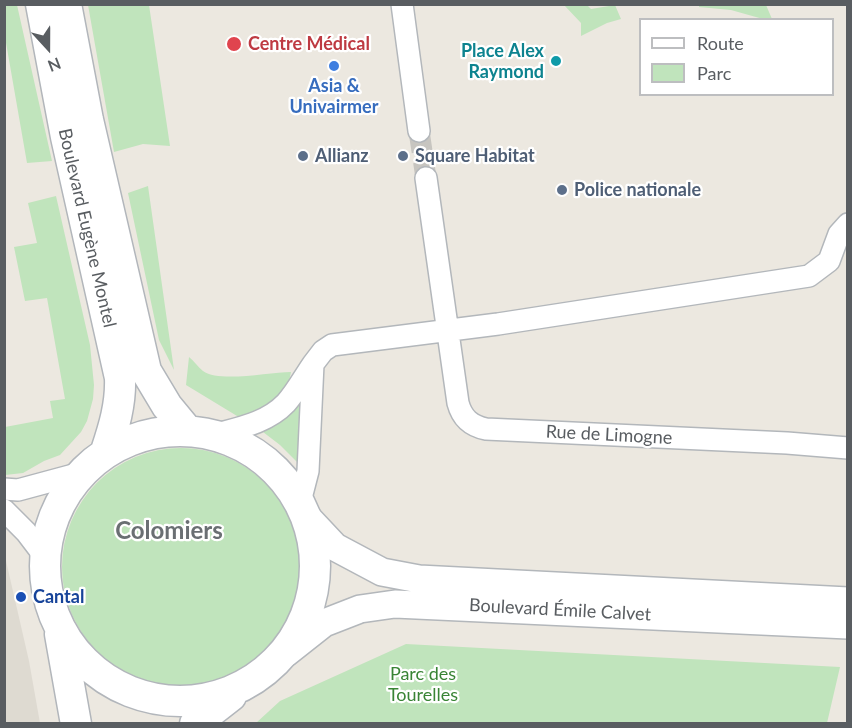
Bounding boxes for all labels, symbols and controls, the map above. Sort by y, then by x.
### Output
north arrow [18,18,78,78]
legend [639,18,834,96]
text: Route [697,32,744,54]
place label: Centre Médical [248,33,370,55]
marker: Centre Médical [225,35,243,53]
place label: Place Alex Raymond [461,40,544,82]
text: N [45,54,64,76]
marker: Place Alex Raymond [549,54,563,68]
marker: Asia & Univairmer [327,59,341,73]
text: Parc [697,62,731,84]
place label: Asia & Univairmer [290,75,378,118]
street label: Boulevard Eugène Montel [54,126,120,330]
place label: Allianz [315,145,369,167]
place label: Square Habitat [415,145,535,167]
marker: Allianz [296,149,310,163]
marker: Square Habitat [396,149,410,163]
place label: Police nationale [574,179,701,201]
marker: Police nationale [555,183,569,197]
street label: Rue de Limogne [545,421,673,449]
district label: Colomiers [115,517,223,545]
place label: Cantal [33,586,84,608]
marker: Cantal [14,590,28,604]
street label: Boulevard Émile Calvet [469,594,651,626]
park label: Parc des Tourelles [388,663,458,706]

